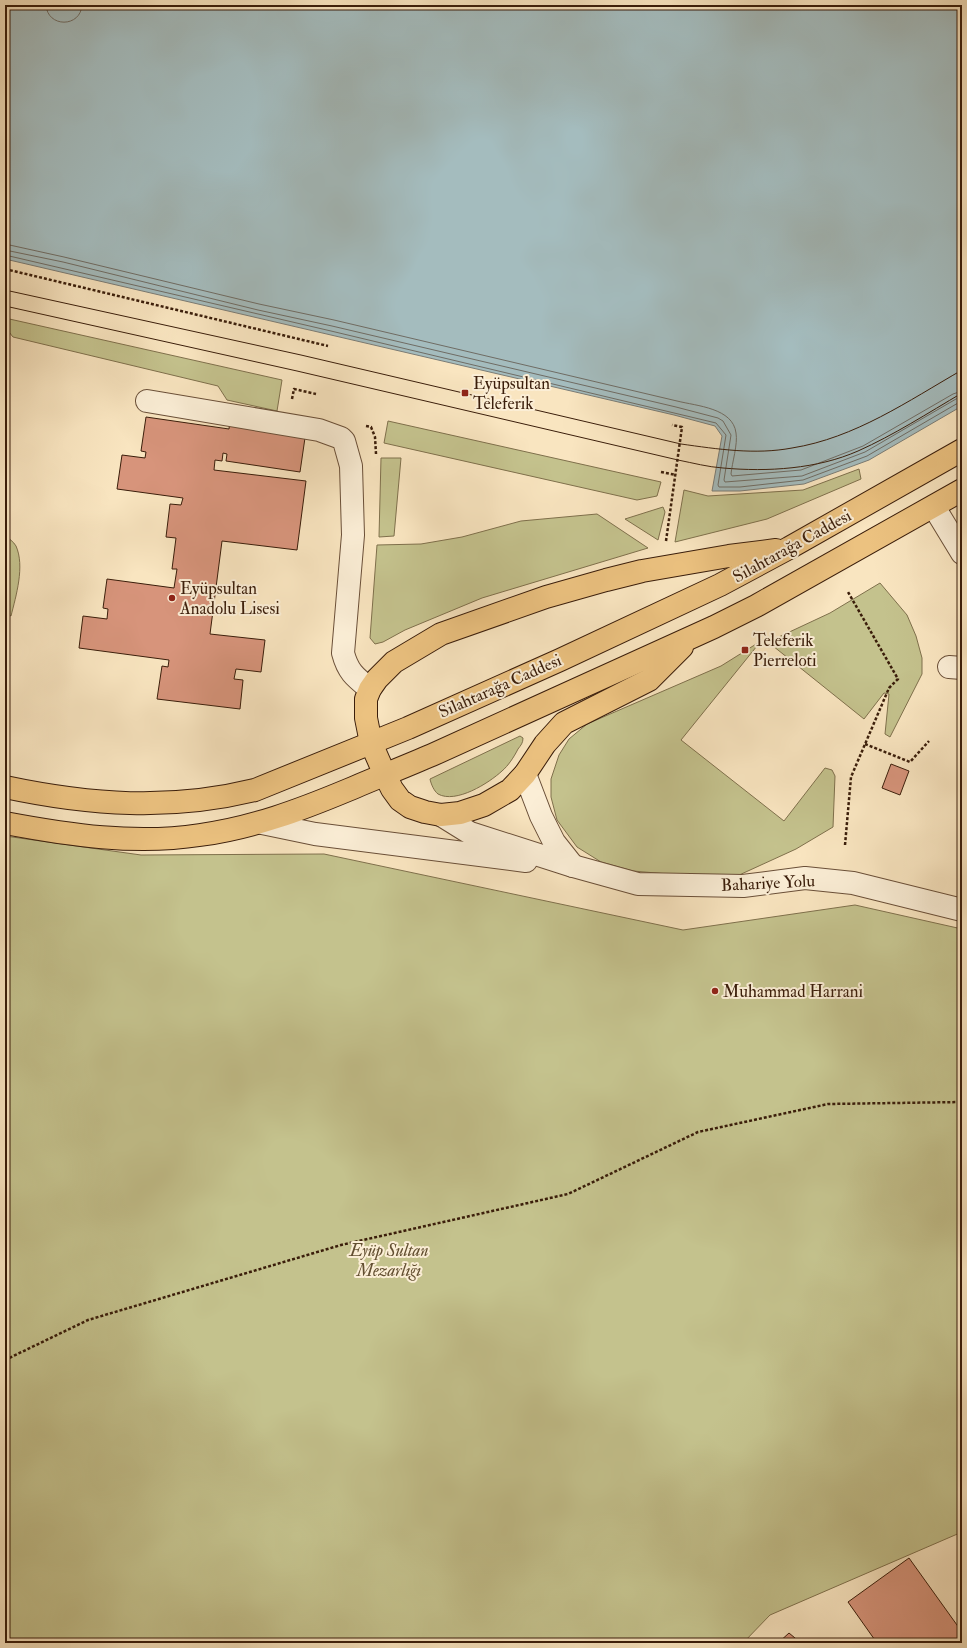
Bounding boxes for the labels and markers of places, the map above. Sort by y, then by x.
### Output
place label: Eyüpsultan Teleferik [473,373,550,414]
marker: Eyüpsultan Teleferik [460,388,470,398]
place label: Eyüpsultan Anadolu Lisesi [179,578,280,619]
marker: Eyüpsultan Anadolu Lisesi [167,593,177,603]
place label: Teleferik Pierreloti [753,630,817,671]
marker: Teleferik Pierreloti [740,645,750,655]
place label: Muhammad Harrani [723,981,864,1002]
marker: Muhammad Harrani [710,986,720,996]

